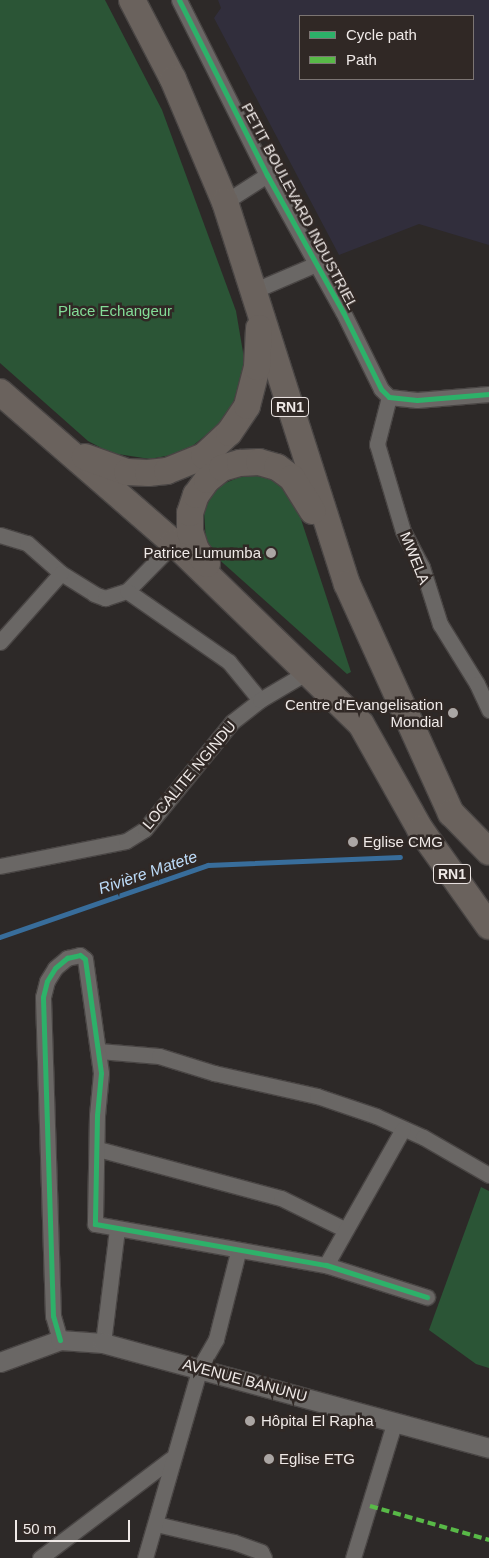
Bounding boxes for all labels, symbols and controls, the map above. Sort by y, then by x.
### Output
legend [299,15,474,80]
text: Cycle path [346,26,417,43]
text: Path [346,51,377,68]
street label: PETIT BOULEVARD INDUSTRIEL [238,100,362,312]
park label: Place Echangeur [58,302,172,320]
road number: RN1 [270,396,310,418]
street label: MWELA [396,529,434,587]
place label: Patrice Lumumba [143,544,261,562]
marker: Patrice Lumumba [265,547,277,559]
place label: Centre d'Evangelisation Mondial [285,695,443,730]
marker: Centre d'Evangelisation Mondial [447,707,459,719]
street label: LOCALITE NGINDU [138,717,240,833]
place label: Eglise CMG [363,833,443,851]
marker: Eglise CMG [347,836,359,848]
water label: Rivière Matete [96,847,200,899]
road number: RN1 [432,862,472,886]
street label: AVENUE BANUNU [181,1355,309,1405]
place label: Hôpital El Rapha [261,1412,374,1430]
marker: Hôpital El Rapha [243,1414,257,1428]
place label: Eglise ETG [279,1450,355,1468]
marker: Eglise ETG [263,1453,275,1465]
scale bar [18,1510,132,1542]
text: 50 m [23,1520,56,1537]

